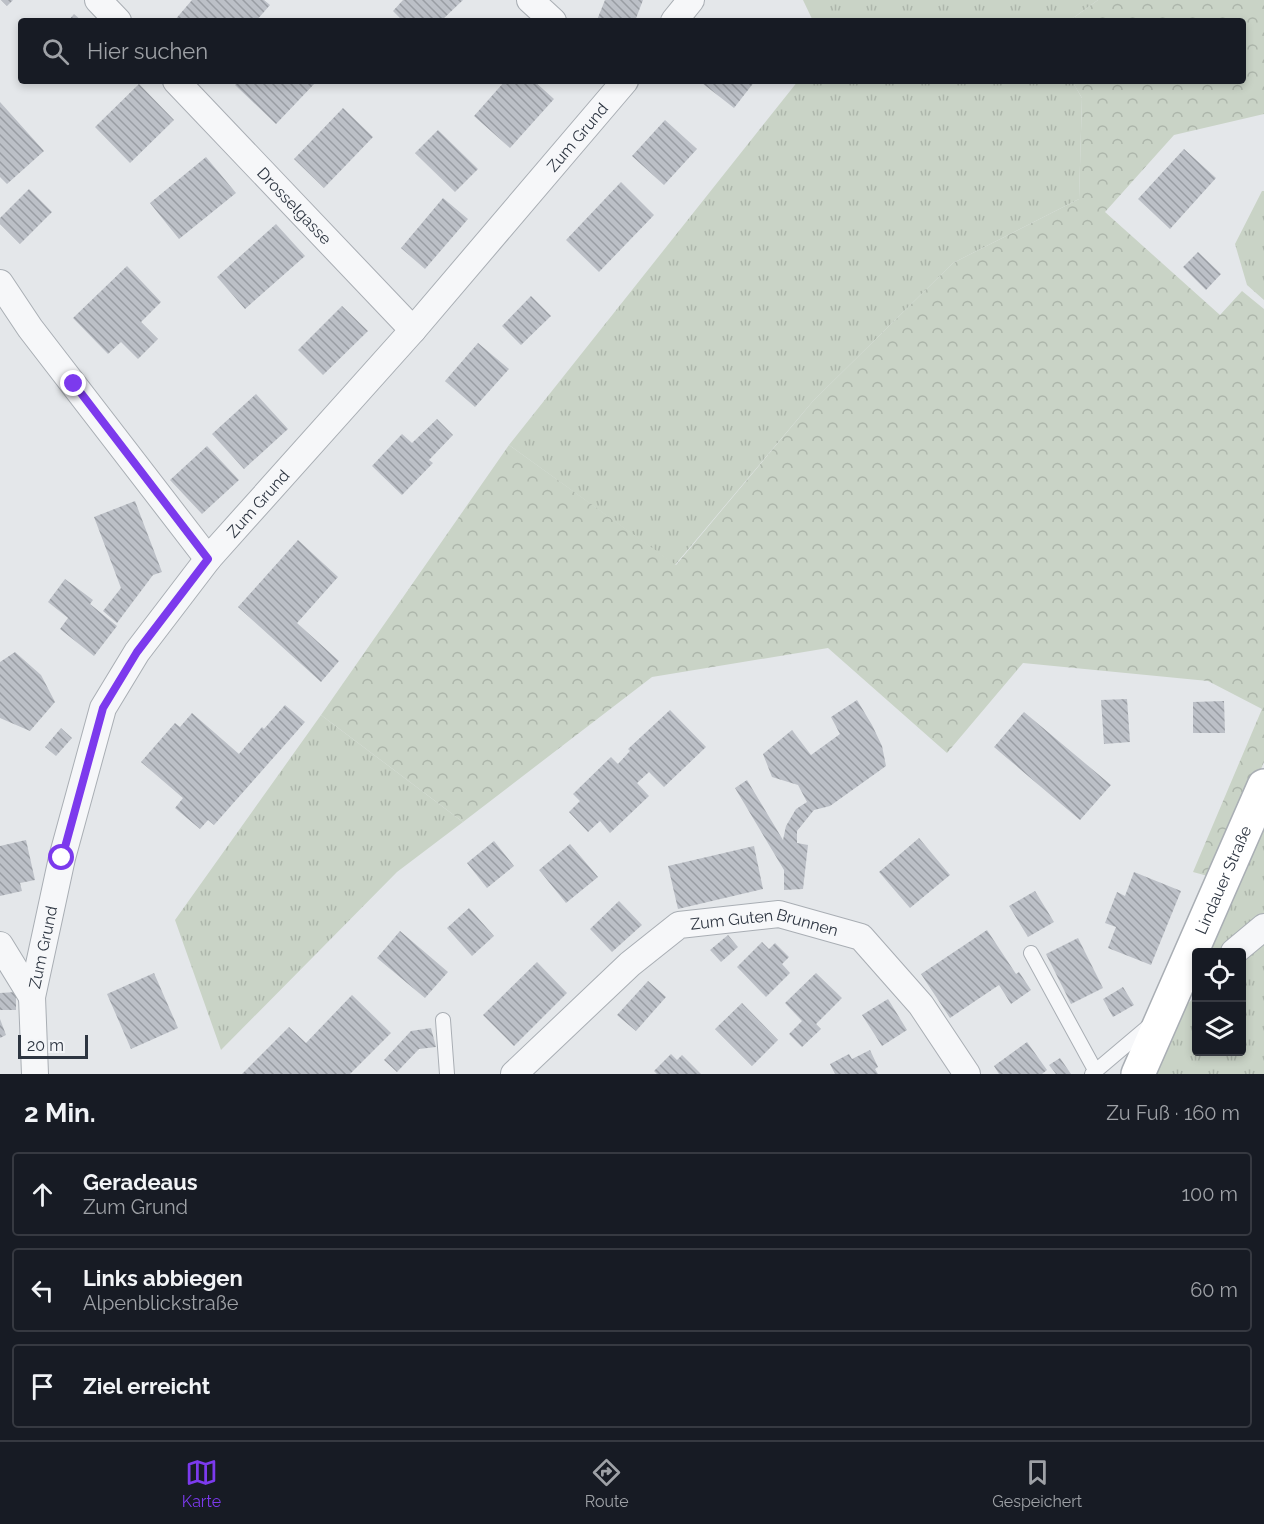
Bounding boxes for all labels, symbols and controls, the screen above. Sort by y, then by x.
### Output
search box [18,18,1246,84]
icon: search [39,35,72,68]
text: Hier suchen [87,38,208,64]
street label: Zum Grund [543,99,612,175]
street label: Drosselgasse [254,163,336,248]
route end [60,370,86,396]
street label: Zum Grund [223,466,293,541]
street label: Lindauer Straße [1191,823,1255,937]
route start [48,844,74,870]
street label: Zum Grund [25,904,61,990]
street label: Zum Guten Brunnen [689,904,840,940]
map controls [1192,948,1246,1056]
button: locate [1192,948,1246,1002]
button: layers [1192,1002,1246,1056]
scale bar [18,1032,88,1060]
text: 20 m [27,1036,64,1055]
text: 2 Min. [24,1098,96,1128]
text: Zu Fuß · 160 m [1106,1101,1240,1125]
text: Geradeaus [83,1169,198,1195]
icon: ahead [26,1178,59,1211]
text: 100 m [1181,1182,1238,1206]
text: Zum Grund [83,1195,188,1219]
text: Links abbiegen [83,1265,243,1291]
icon: left [26,1274,59,1307]
text: 60 m [1190,1278,1238,1302]
text: Alpenblickstraße [83,1291,238,1315]
icon: arrive [26,1370,59,1403]
text: Ziel erreicht [83,1373,210,1399]
tab: Karte [182,1456,221,1511]
tab: Route [585,1456,629,1511]
tab: Gespeichert [992,1456,1082,1511]

